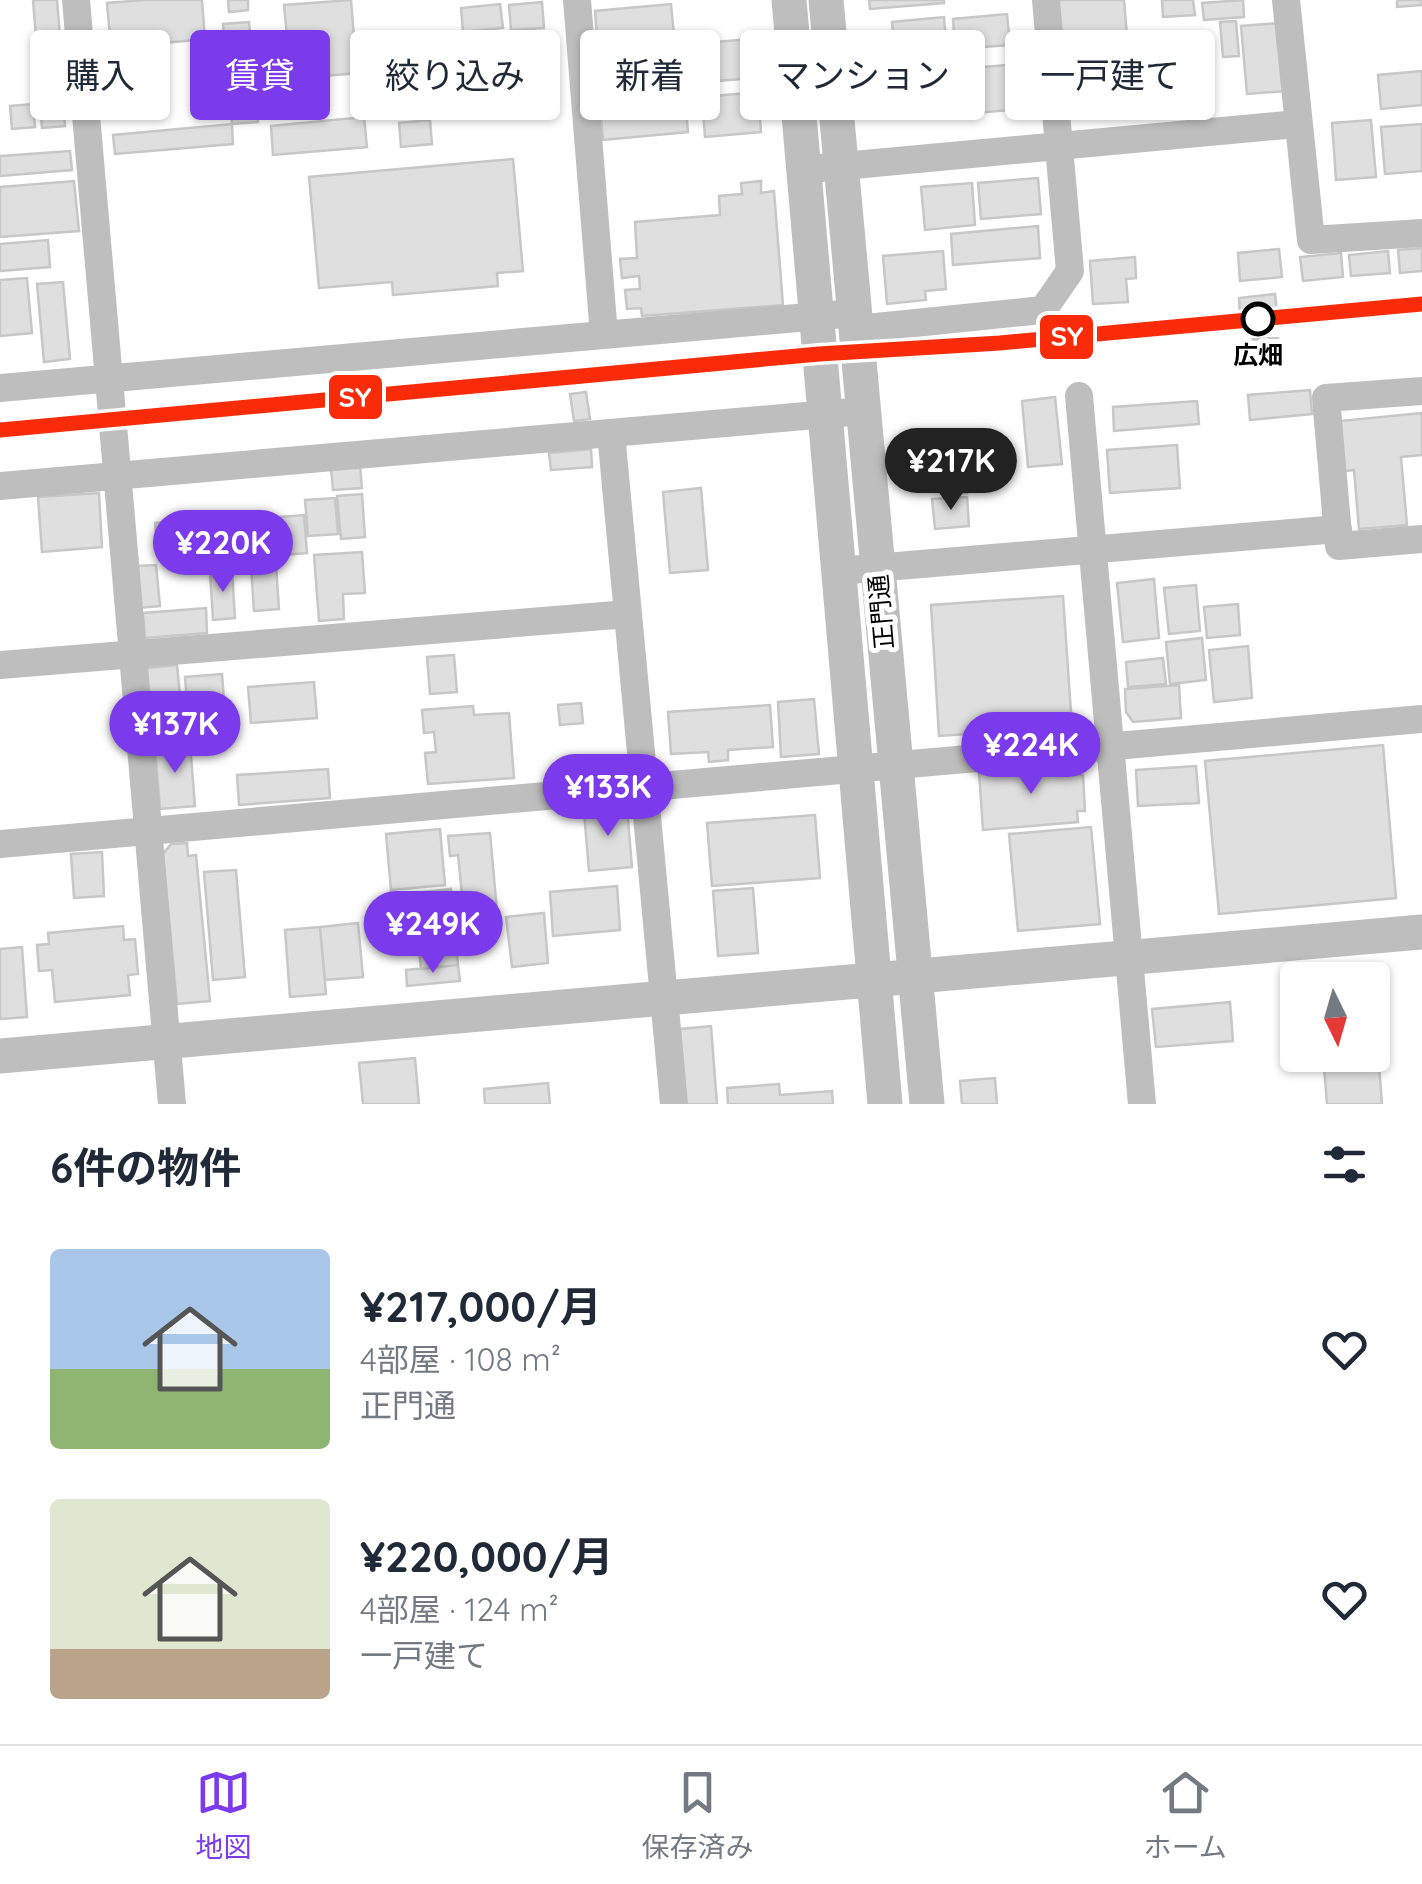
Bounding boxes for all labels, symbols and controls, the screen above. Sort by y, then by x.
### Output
chip: 購入 [30,30,170,120]
chip: 賃貸 [190,30,330,120]
chip: 絞り込み [350,30,560,120]
chip: 新着 [580,30,720,120]
chip: マンション [740,30,985,120]
chip: 一戸建て [1005,30,1215,120]
marker: 広畑 [1242,303,1274,335]
line badge: SY [1038,313,1095,361]
text: SY [1051,318,1084,353]
place label: 広畑 [1233,339,1283,370]
line badge: SY [327,373,384,421]
text: SY [339,379,372,414]
pin: ¥217K [881,428,1021,513]
text: ¥217K [907,440,995,480]
pin: ¥220K [153,510,293,595]
text: ¥220K [175,522,271,562]
street label: 正門通 [862,573,899,651]
pin: ¥137K [105,691,245,776]
text: ¥137K [131,703,219,743]
pin: ¥224K [961,712,1101,797]
text: ¥224K [983,724,1079,764]
pin: ¥133K [538,754,678,839]
text: ¥133K [565,766,651,806]
pin: ¥249K [363,891,503,976]
text: ¥249K [386,903,480,943]
north arrow [1280,962,1390,1072]
map controls [1280,962,1390,1072]
icon: filters [1317,1137,1372,1192]
text: 6件の物件 [50,1141,241,1194]
text: ¥217,000/月 [360,1280,602,1333]
icon: home [130,1289,250,1409]
icon: heart [1317,1322,1372,1377]
text: 4部屋 · 108 m² [360,1339,561,1379]
text: 正門通 [360,1385,456,1425]
text: ¥220,000/月 [360,1530,613,1583]
icon: home [130,1539,250,1659]
icon: heart [1317,1572,1372,1627]
text: 4部屋 · 124 m² [360,1589,559,1629]
text: 一戸建て [360,1635,488,1675]
tab: 地図 [195,1765,251,1865]
tab: 保存済み [641,1765,753,1865]
tab: ホーム [1144,1765,1227,1865]

